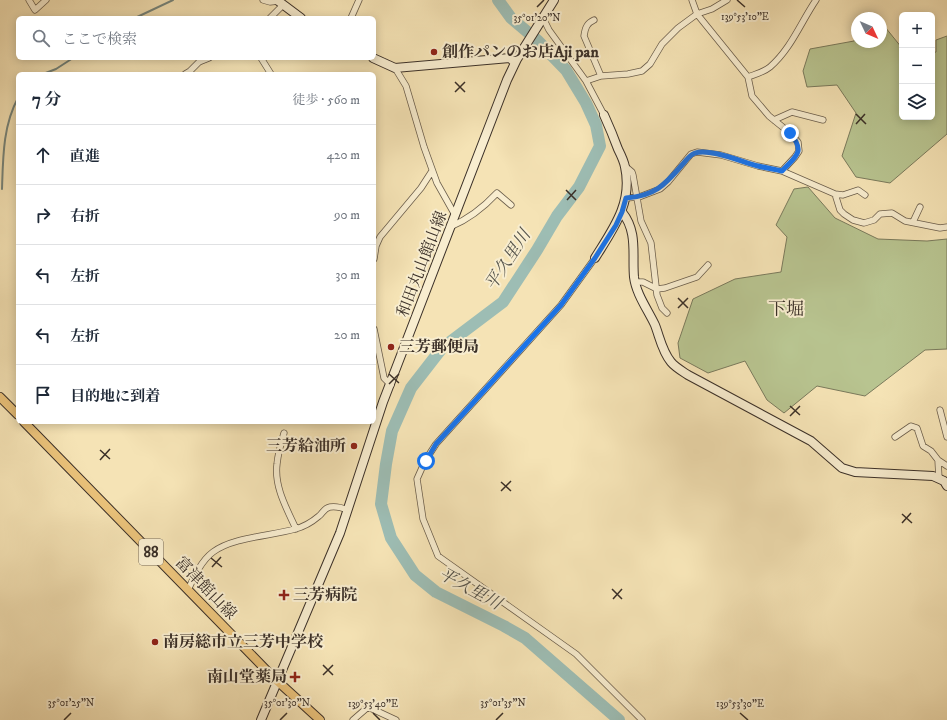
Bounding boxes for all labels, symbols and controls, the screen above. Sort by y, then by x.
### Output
text: 139°53'10"E [721,11,769,23]
text: 35°01'20"N [514,12,560,24]
north arrow [851,12,887,48]
map controls [899,12,935,120]
button: + [899,12,935,48]
search box [16,16,376,60]
icon: search [30,27,52,49]
text: ここで検索 [62,30,137,49]
place label: 創作パンのお店Aji pan [442,42,599,62]
marker: 創作パンのお店Aji pan [429,47,439,57]
button: − [899,48,935,84]
button: layers [899,84,935,120]
text: 7 分 [32,89,62,111]
text: 徒歩 · 560 m [293,92,360,108]
route end [781,124,799,142]
icon: ahead [32,144,54,166]
text: 直進 [70,147,100,166]
text: 420 m [327,147,360,163]
icon: right [32,204,54,226]
text: 右折 [70,207,100,226]
text: 90 m [334,207,360,223]
street label: 和田丸山館山線 [393,208,451,320]
water label: 平久里川 [480,224,537,295]
icon: left [32,264,54,286]
text: 左折 [70,267,100,286]
text: 30 m [336,267,360,283]
district label: 下堀 [768,299,804,321]
icon: left [32,324,54,346]
text: 左折 [70,327,100,346]
text: 20 m [334,327,360,343]
place label: 三芳郵便局 [399,337,479,357]
marker: 三芳郵便局 [386,342,396,352]
icon: arrive [32,384,54,406]
text: 目的地に到着 [70,387,160,406]
place label: 三芳給油所 [266,436,346,456]
marker: 三芳給油所 [349,441,359,451]
route start [417,452,435,470]
road number: 88 [139,539,163,565]
street label: 富津館山線 [171,552,241,624]
water label: 平久里川 [435,563,507,616]
place label: 三芳病院 [293,585,357,605]
marker: 三芳病院 [278,589,290,601]
place label: 南房総市立三芳中学校 [163,632,324,652]
marker: 南房総市立三芳中学校 [150,637,160,647]
place label: 南山堂薬局 [207,667,287,687]
marker: 南山堂薬局 [290,672,300,682]
text: 35°01'25"N [48,697,94,709]
text: 35°01'30"N [264,697,310,709]
text: 35°01'35"N [480,697,526,709]
text: 139°53'40"E [348,698,398,710]
text: 139°53'30"E [716,698,764,710]

